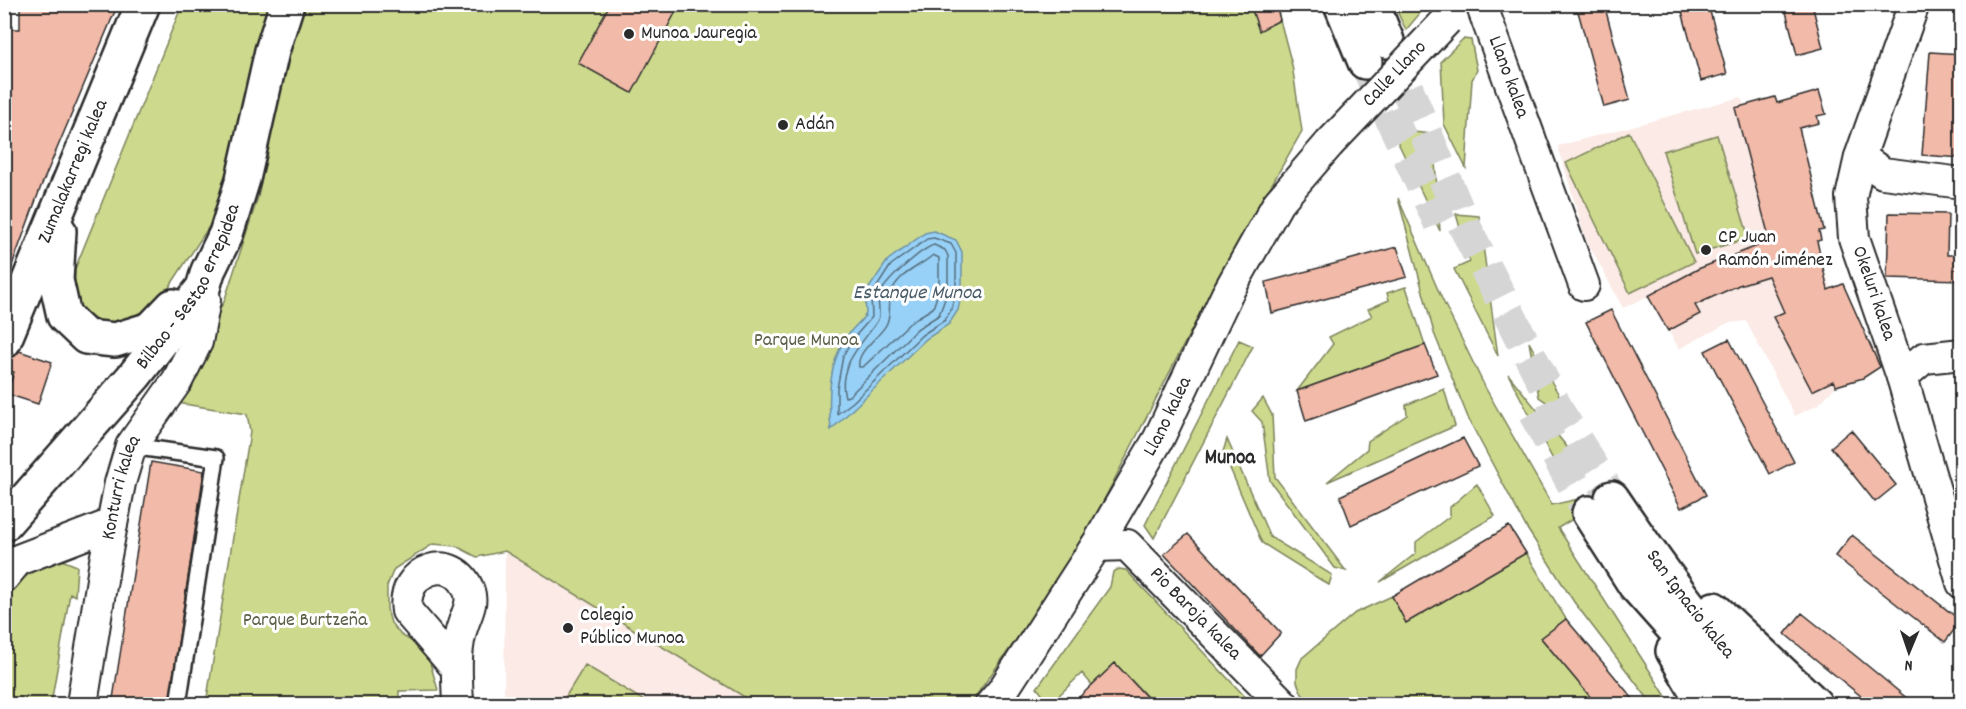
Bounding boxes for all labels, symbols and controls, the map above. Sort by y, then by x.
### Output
place label: Munoa Jauregia [641,20,757,48]
marker: Munoa Jauregia [622,27,636,41]
street label: Llano kalea [1480,32,1536,123]
street label: Calle Llano [1357,35,1434,114]
street label: Zumalakarregi kalea [32,95,116,248]
place label: Adán [795,111,835,139]
marker: Adán [776,118,790,132]
street label: Bilbao - Sestao errepidea [130,200,249,376]
place label: CP Juan Ramón Jiménez [1718,224,1833,275]
street label: Okeluri kalea [1844,242,1903,345]
marker: CP Juan Ramón Jiménez [1699,243,1713,257]
water label: Estanque Munoa [853,279,982,309]
park label: Parque Munoa [754,327,859,355]
street label: Llano kalea [1137,372,1200,462]
street label: Konturri kalea [95,429,149,542]
district label: Munoa [1205,444,1256,474]
street label: San Ignacio kalea [1638,544,1741,666]
street label: Pio Baroja kalea [1142,561,1248,668]
place label: Colegio Público Munoa [580,602,685,653]
park label: Parque Burtzeña [243,607,368,635]
marker: Colegio Público Munoa [561,621,575,635]
north arrow [1879,622,1939,682]
text: N [1904,653,1913,676]

